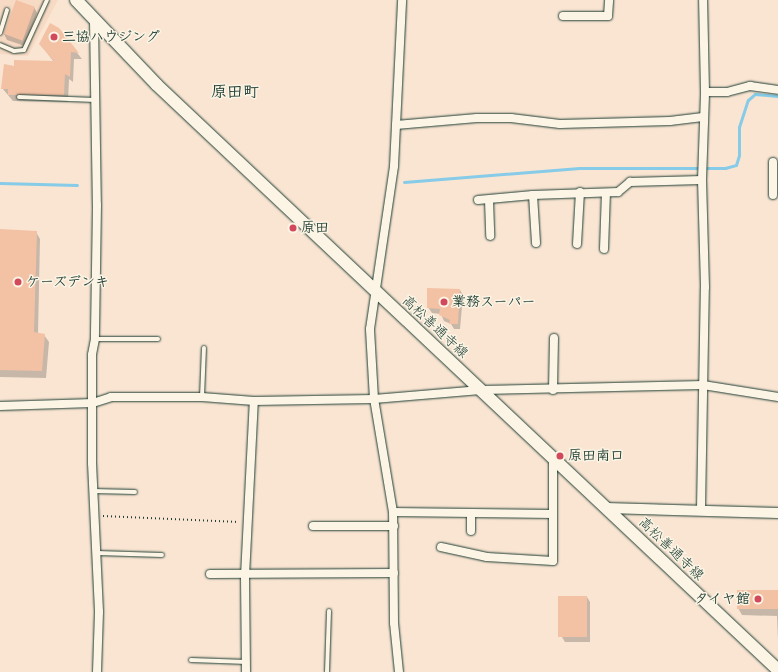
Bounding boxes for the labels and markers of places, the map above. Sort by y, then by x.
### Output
place label: 三協ハウジング [62,29,160,45]
marker: 三協ハウジング [49,32,59,42]
place label: 原田 [301,220,329,236]
marker: 原田 [288,223,298,233]
place label: ケーズデンキ [26,274,110,290]
marker: ケーズデンキ [13,277,23,287]
place label: 業務スーパー [452,294,535,310]
marker: 業務スーパー [439,297,449,307]
place label: 原田南口 [568,448,624,464]
marker: 原田南口 [555,451,565,461]
place label: タイヤ館 [694,591,750,607]
marker: タイヤ館 [753,594,763,604]

